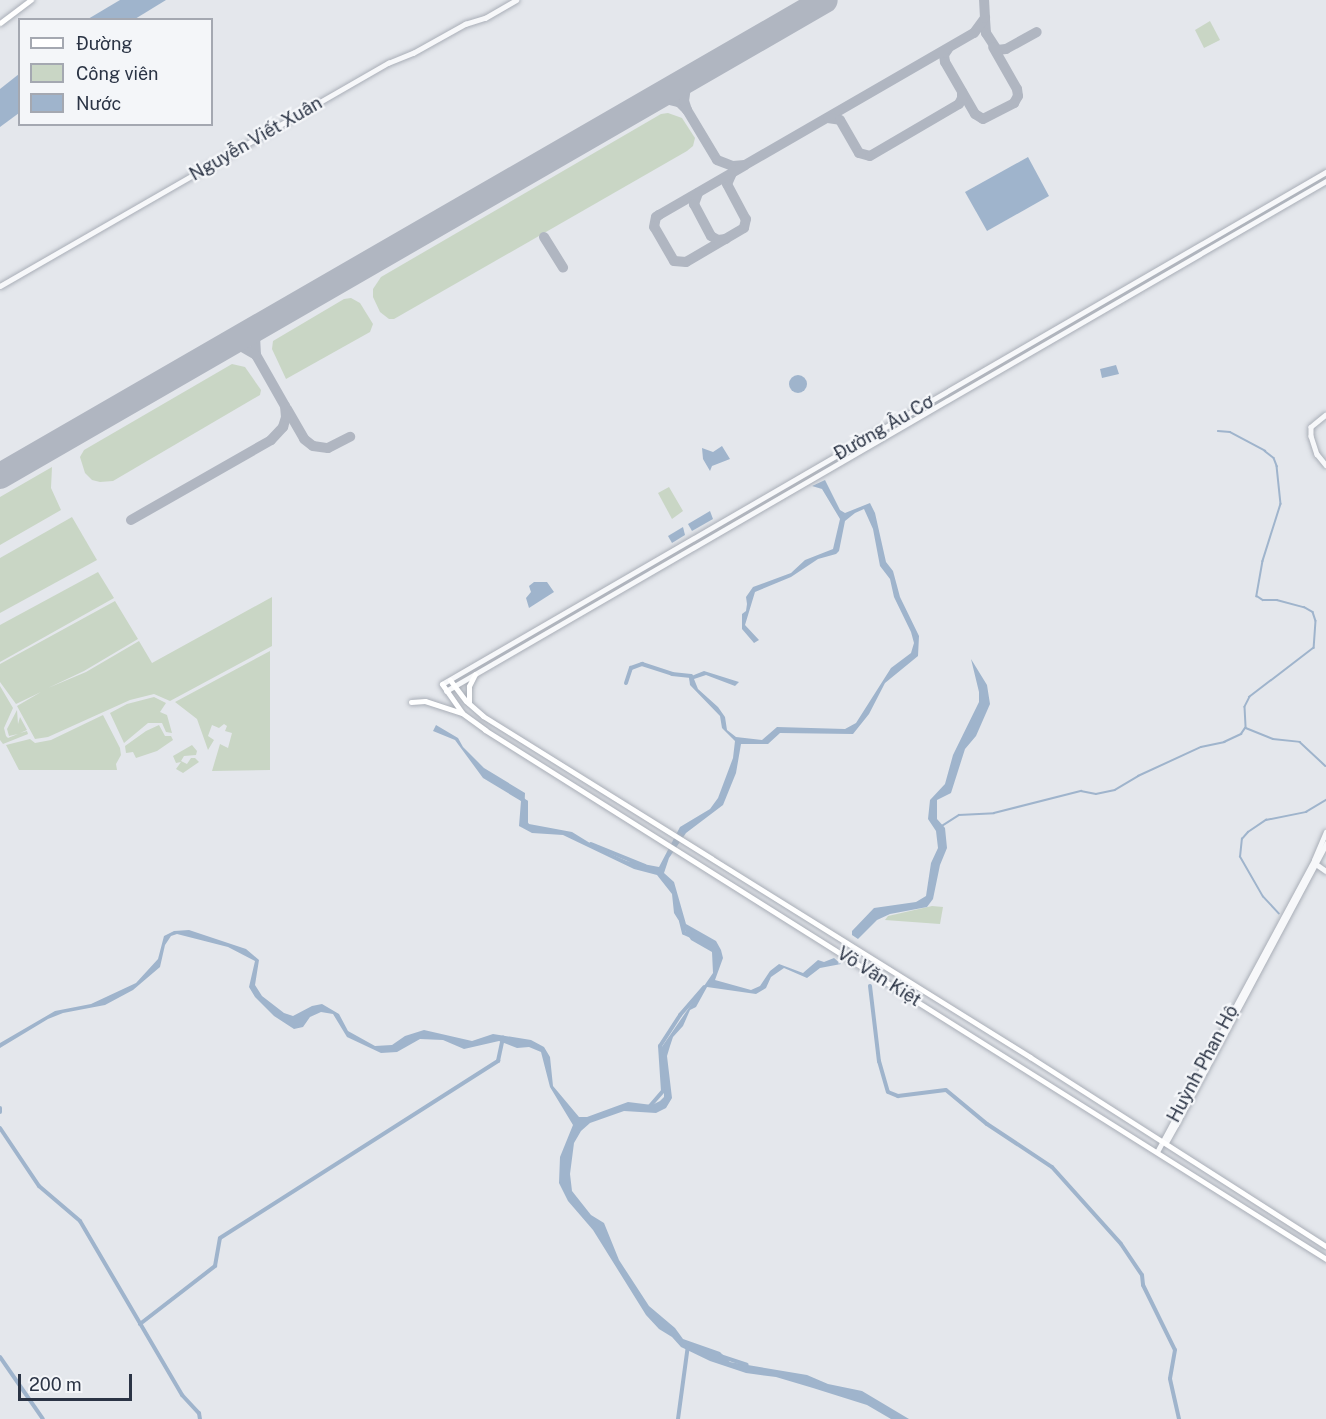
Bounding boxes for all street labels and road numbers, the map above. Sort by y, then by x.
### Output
street label: Nguyễn Viết Xuân [186,92,326,186]
street label: Đường Âu Cơ [830,391,938,465]
street label: Võ Văn Kiệt [833,943,925,1011]
street label: Huỳnh Phan Hộ [1163,1002,1243,1126]

